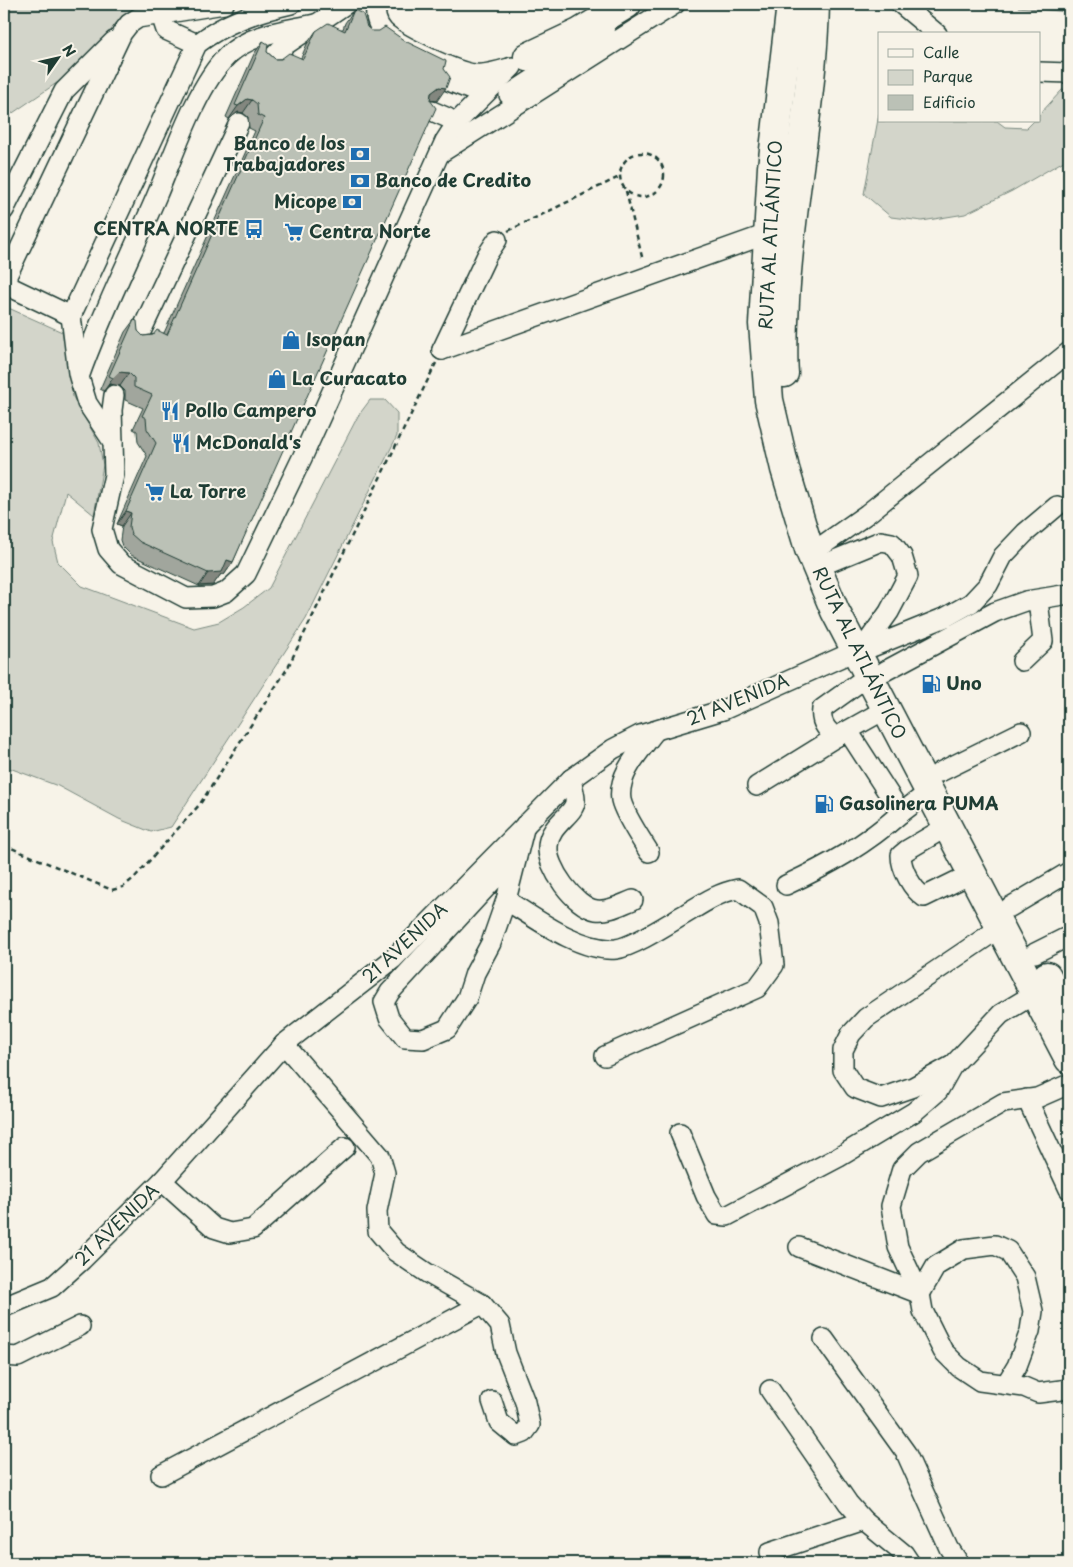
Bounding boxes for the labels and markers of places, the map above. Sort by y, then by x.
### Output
place label: Banco de los Trabajadores [223,129,345,177]
bank icon: Banco de los Trabajadores [349,143,371,165]
place label: Banco de Credito [375,166,532,193]
bank icon: Banco de Credito [349,170,371,192]
place label: Micope [274,187,337,214]
bank icon: Micope [341,191,363,213]
place label: CENTRA NORTE [93,214,239,241]
place label: Centra Norte [309,217,431,244]
bus stop icon: CENTRA NORTE [243,218,265,240]
supermarket icon: Centra Norte [283,221,305,243]
place label: Isopan [306,325,366,352]
shop icon: Isopan [280,329,302,351]
place label: La Curacato [292,364,407,391]
shop icon: La Curacato [266,368,288,390]
place label: Pollo Campero [185,396,317,423]
restaurant icon: Pollo Campero [159,400,181,422]
place label: McDonald's [196,428,302,455]
restaurant icon: McDonald's [170,432,192,454]
place label: La Torre [170,477,247,504]
supermarket icon: La Torre [144,481,166,503]
place label: Uno [946,669,982,696]
fuel station icon: Uno [920,673,942,695]
place label: Gasolinera PUMA [839,789,999,816]
fuel station icon: Gasolinera PUMA [813,793,835,815]

